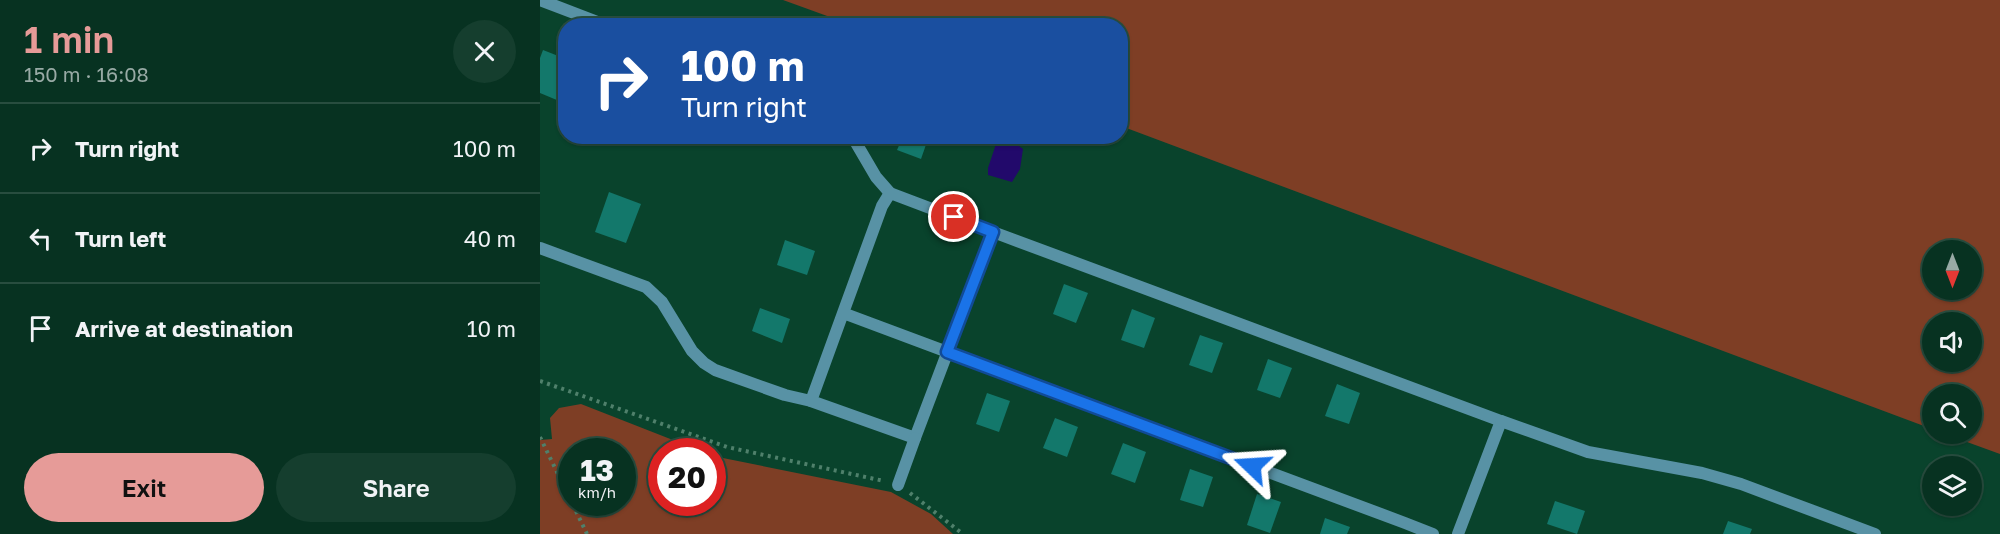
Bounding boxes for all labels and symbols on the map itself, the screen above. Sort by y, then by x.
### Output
pin [928,191,979,242]
north arrow [1922,240,1982,300]
position arrow [1220,434,1284,498]
speed limit sign: 20 [648,438,726,516]

